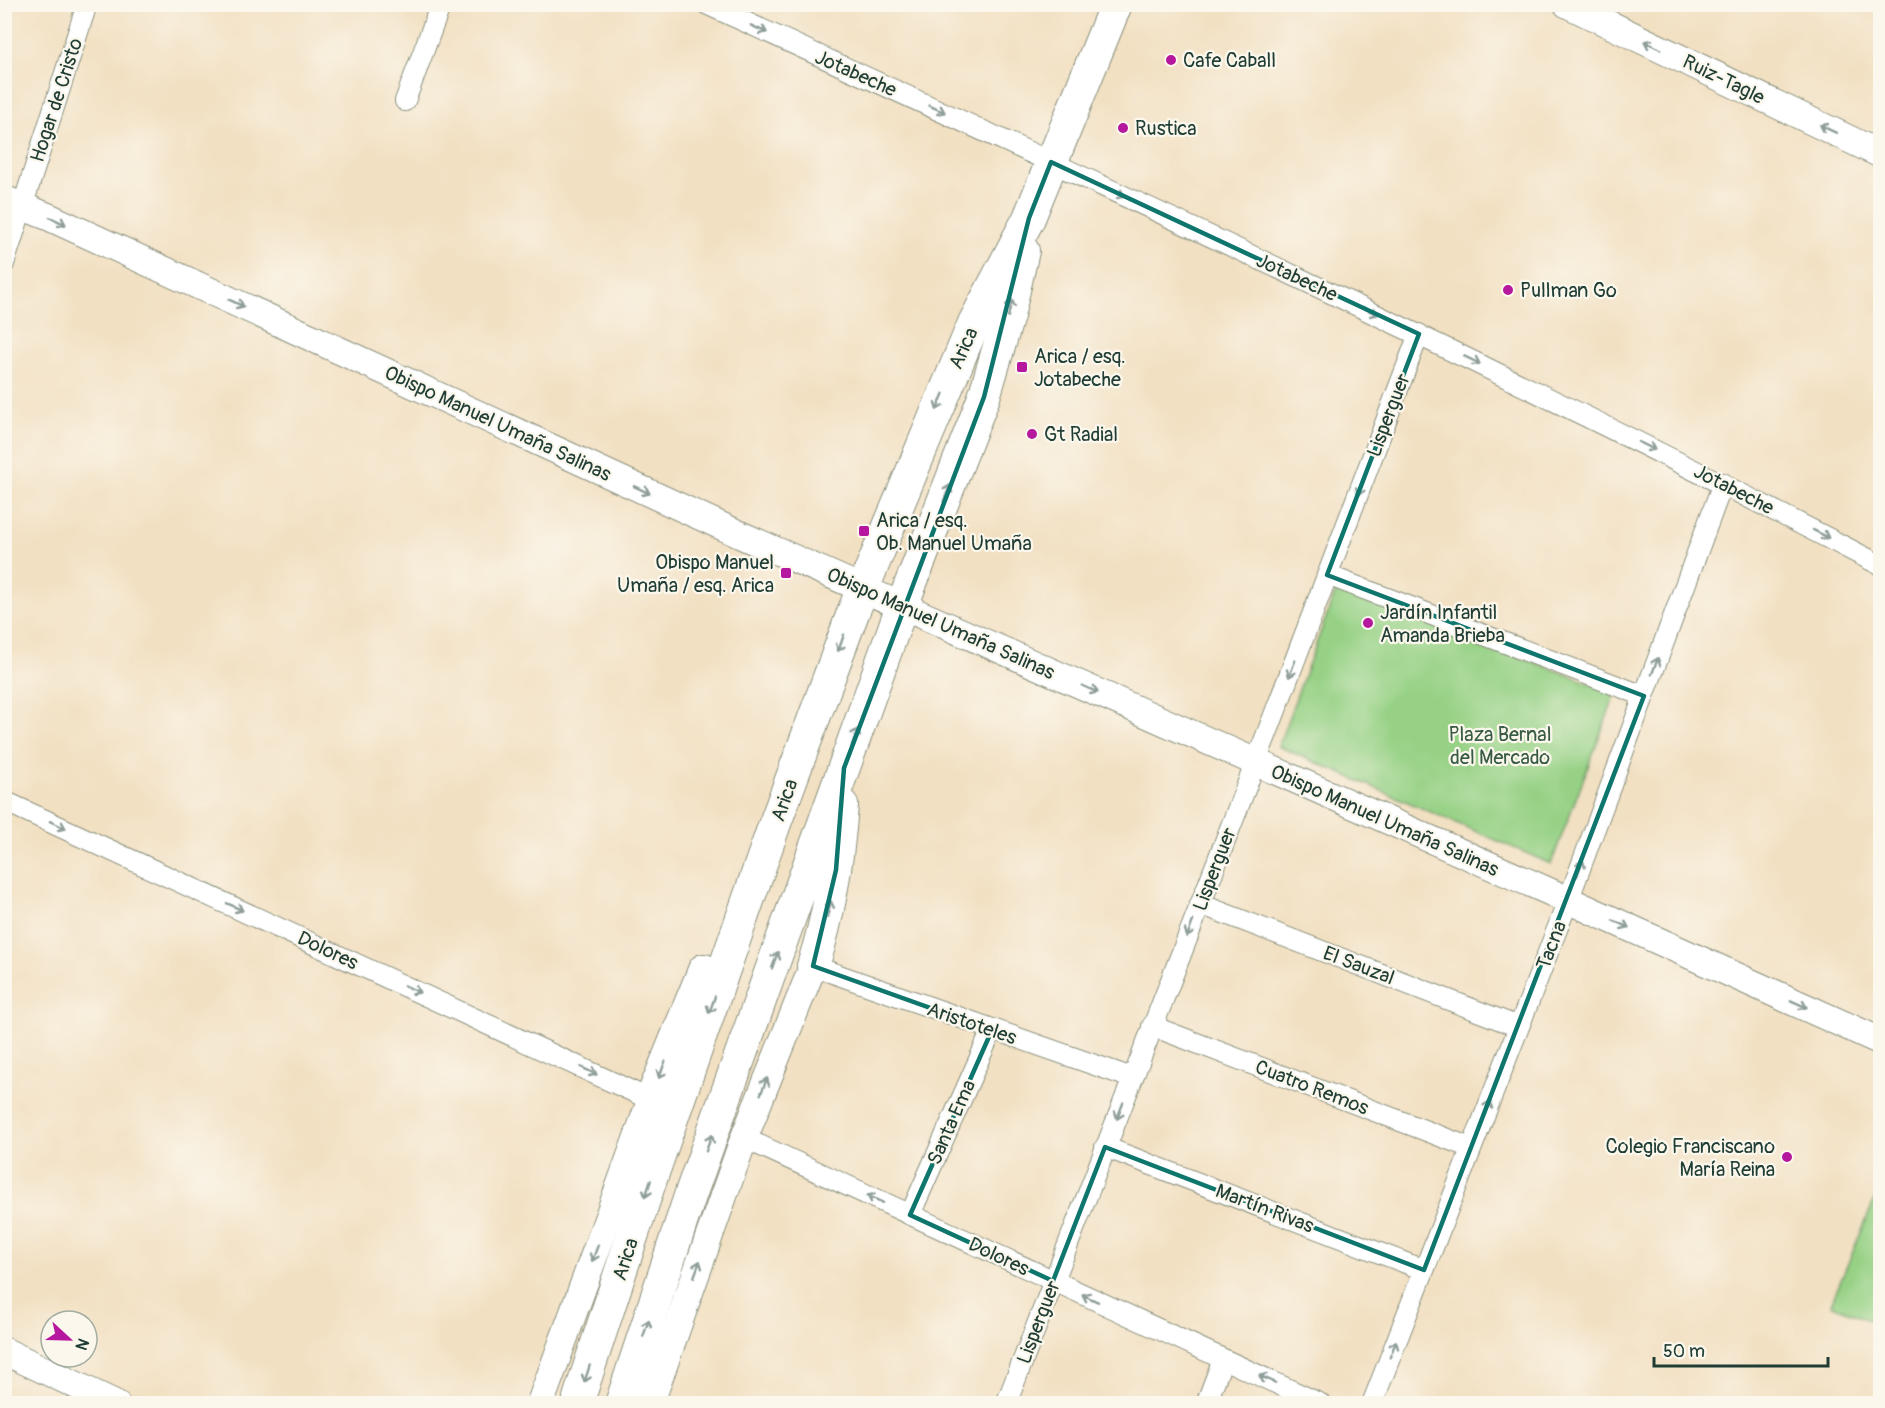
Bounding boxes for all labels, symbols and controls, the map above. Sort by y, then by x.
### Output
one-way arrow [750,24,768,35]
street label: Hogar de Cristo [25,35,88,165]
one-way arrow [1643,38,1661,50]
street label: Jotabeche [811,44,901,103]
place label: Cafe Caball [1183,48,1276,73]
street label: Ruiz-Tagle [1679,49,1769,110]
marker: Cafe Caball [1164,53,1178,67]
one-way arrow [927,104,945,116]
place label: Rustica [1135,116,1197,141]
marker: Rustica [1116,121,1130,135]
one-way arrow [1819,122,1837,134]
one-way arrow [1108,187,1126,199]
one-way arrow [49,216,67,228]
street label: Jotabeche [1252,248,1342,307]
place label: Pullman Go [1520,278,1617,303]
marker: Pullman Go [1501,283,1515,297]
one-way arrow [226,297,244,309]
one-way arrow [1004,299,1016,318]
one-way arrow [1361,305,1379,317]
street label: Arica [943,323,984,373]
place label: Arica / esq. Jotabeche [1034,344,1126,392]
one-way arrow [1462,354,1480,366]
street label: Obispo Manuel Umaña Salinas [381,360,615,487]
marker: Arica / esq. Jotabeche [1015,360,1029,374]
street label: Lisperguer [1361,370,1416,460]
one-way arrow [934,393,945,411]
place label: Gt Radial [1044,422,1118,447]
marker: Gt Radial [1025,427,1039,441]
one-way arrow [1637,440,1655,452]
street label: Jotabeche [1689,459,1778,520]
one-way arrow [1355,477,1366,496]
one-way arrow [632,484,650,496]
one-way arrow [942,484,953,502]
place label: Arica / esq. Ob. Manuel Umaña [876,508,1032,556]
marker: Arica / esq. Ob. Manuel Umaña [857,524,871,538]
one-way arrow [1812,528,1829,540]
place label: Obispo Manuel Umaña / esq. Arica [617,550,774,598]
street label: Obispo Manuel Umaña Salinas [823,562,1059,685]
marker: Obispo Manuel Umaña / esq. Arica [779,566,793,580]
place label: Jardín Infantil Amanda Brieba [1380,600,1505,648]
marker: Jardín Infantil Amanda Brieba [1361,616,1375,630]
one-way arrow [835,633,846,652]
one-way arrow [1651,657,1662,675]
one-way arrow [1286,659,1297,678]
one-way arrow [1080,684,1099,695]
park label: Plaza Bernal del Mercado [1449,722,1551,770]
one-way arrow [851,728,862,747]
street label: Obispo Manuel Umaña Salinas [1267,759,1503,882]
street label: Arica [765,776,804,825]
one-way arrow [48,820,66,832]
street label: Lisperguer [1187,824,1242,914]
one-way arrow [1575,859,1586,878]
one-way arrow [823,900,835,919]
one-way arrow [225,902,243,914]
street label: Tacna [1531,917,1572,973]
one-way arrow [1184,919,1195,938]
one-way arrow [1612,919,1630,931]
street label: Dolores [293,926,362,975]
street label: El Sauzal [1320,940,1398,991]
one-way arrow [770,951,781,970]
one-way arrow [402,983,420,995]
one-way arrow [705,995,716,1014]
street label: Aristoteles [924,997,1020,1050]
one-way arrow [1790,999,1808,1010]
street label: Cuatro Remos [1251,1054,1372,1121]
one-way arrow [656,1060,667,1079]
one-way arrow [579,1065,597,1077]
street label: Santa Ema [922,1076,981,1169]
one-way arrow [760,1077,771,1096]
one-way arrow [1482,1100,1493,1118]
one-way arrow [1113,1101,1124,1119]
one-way arrow [704,1134,715,1153]
place label: Colegio Franciscano María Reina [1605,1134,1775,1182]
marker: Colegio Franciscano María Reina [1780,1150,1794,1164]
street label: Martín Rivas [1212,1178,1318,1239]
one-way arrow [642,1179,653,1198]
one-way arrow [866,1192,884,1204]
street label: Dolores [964,1232,1033,1281]
street label: Arica [607,1235,644,1284]
one-way arrow [589,1243,600,1262]
one-way arrow [693,1260,704,1279]
street label: Lisperguer [1011,1277,1066,1367]
one-way arrow [1082,1291,1100,1303]
north arrow [39,1309,99,1369]
one-way arrow [641,1319,652,1338]
scale bar [1654,1330,1828,1368]
text: N [71,1335,93,1353]
one-way arrow [1388,1340,1399,1359]
text: 50 m [1663,1340,1705,1363]
one-way arrow [581,1364,592,1383]
one-way arrow [1259,1373,1277,1385]

